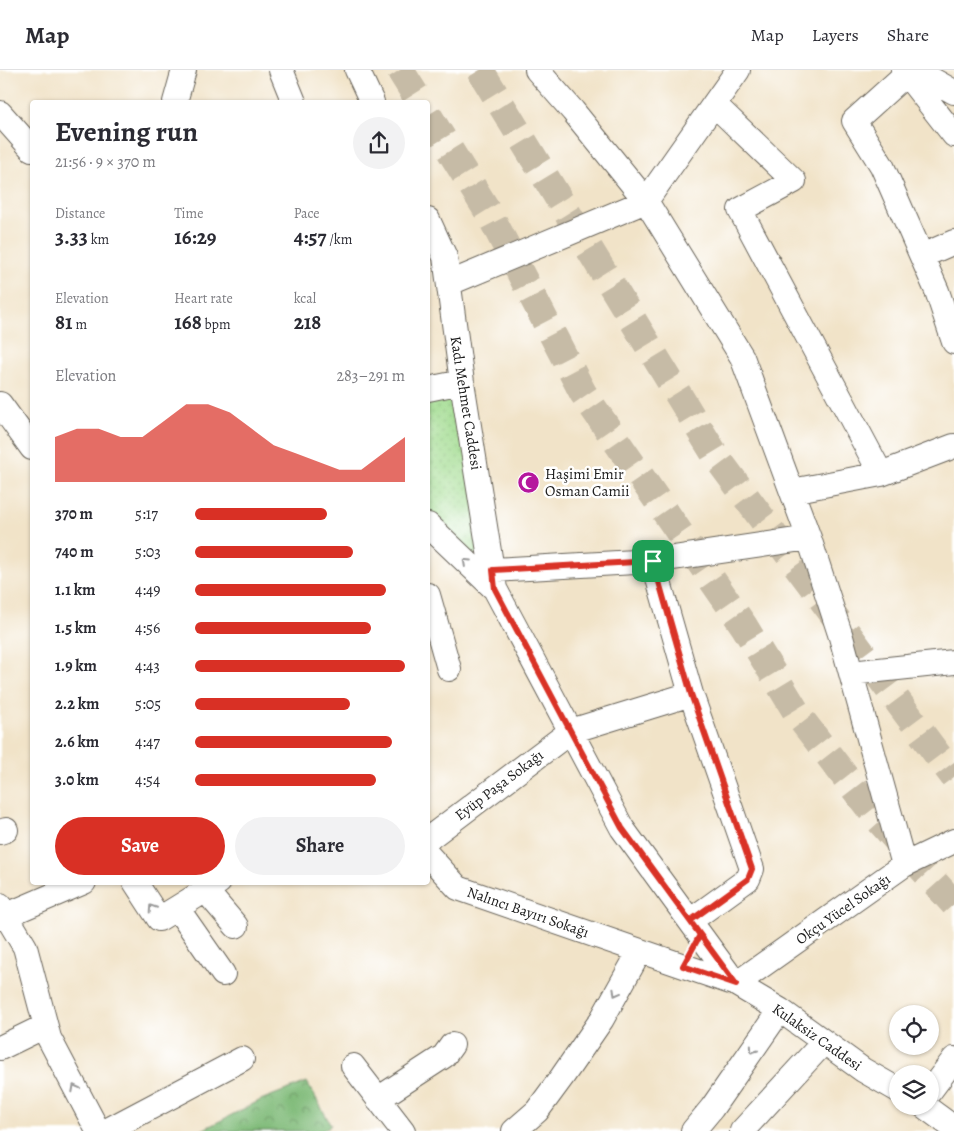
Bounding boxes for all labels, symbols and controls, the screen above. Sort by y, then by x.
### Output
text: Map [25,19,69,51]
text: Map [751,23,784,47]
text: Layers [812,23,859,47]
text: Share [887,23,929,47]
text: Evening run [55,113,198,151]
button: share [353,117,405,169]
text: 21:56 · 9 × 370 m [55,151,156,173]
text: Distance [55,204,105,223]
text: Time [174,204,203,223]
text: Pace [294,204,320,223]
text: 3.33 [55,223,88,251]
text: 16:29 [174,223,217,251]
text: 4:57 [294,223,326,251]
text: km [88,230,109,249]
text: /km [326,230,352,249]
text: Elevation [55,289,109,308]
text: Heart rate [174,289,233,308]
text: kcal [294,289,316,308]
text: 81 [55,308,73,336]
text: 168 [174,308,202,336]
text: 218 [294,308,321,336]
text: m [73,315,87,334]
text: bpm [202,315,231,334]
street label: Kadı Mehmet Caddesi [446,335,486,471]
text: Elevation [55,365,116,387]
text: 283–291 m [336,365,405,387]
place label: Haşimi Emir Osman Camii [545,464,629,501]
mosque icon: Haşimi Emir Osman Camii [517,471,541,495]
text: 370 m [55,503,93,525]
text: 5:17 [135,503,158,525]
pin [632,540,674,582]
text: 740 m [55,541,94,563]
text: 5:03 [135,541,161,563]
icon: arrive [639,547,667,575]
one-way arrow [463,559,472,568]
text: 1.1 km [55,579,95,601]
text: 4:49 [135,579,161,601]
text: 1.5 km [55,617,96,639]
text: 4:56 [135,617,160,639]
text: 1.9 km [55,655,97,677]
text: 4:43 [135,655,160,677]
text: 2.2 km [55,693,99,715]
text: 5:05 [135,693,161,715]
text: 2.6 km [55,731,99,753]
text: 4:47 [135,731,160,753]
street label: Eyüp Paşa Sokağı [451,745,547,825]
text: 3.0 km [55,769,99,791]
text: 4:54 [135,769,160,791]
button: Save [55,817,225,875]
button: Share [235,817,405,875]
street label: Okçu Yücel Sokağı [792,869,894,949]
street label: Nalıncı Bayırı Sokağı [464,882,592,942]
one-way arrow [148,904,158,913]
one-way arrow [612,988,622,997]
street label: Kulaksiz Caddesi [768,999,866,1075]
map controls [889,1005,939,1115]
button: locate [889,1005,939,1055]
one-way arrow [750,1044,759,1054]
button: layers [889,1065,939,1115]
one-way arrow [71,1084,81,1093]

